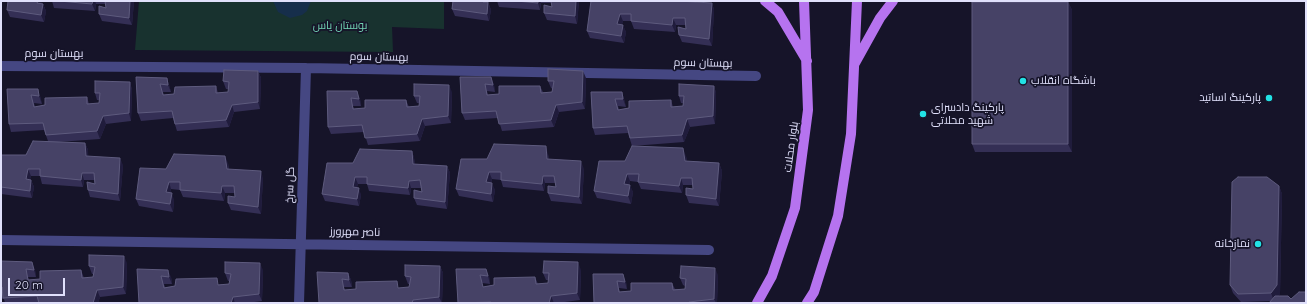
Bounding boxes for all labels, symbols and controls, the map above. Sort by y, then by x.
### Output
park label: بوستان یاس [313,19,367,33]
street label: بهستان سوم [25,47,83,61]
street label: بهستان سوم [349,50,409,64]
street label: بهستان سوم [673,56,733,70]
place label: باشگاه انقلاب [1031,74,1096,88]
marker: باشگاه انقلاب [1018,76,1028,86]
place label: پارکینگ اساتید [1199,91,1261,105]
marker: پارکینگ اساتید [1264,93,1274,103]
place label: پارکینگ دادسرای شهید محلاتی [931,101,1004,127]
marker: پارکینگ دادسرای شهید محلاتی [918,109,928,119]
street label: بلوار محلات [781,121,801,173]
street label: گل سرخ [283,166,297,204]
street label: ناصر مهرورز [330,225,380,239]
place label: نمازخانه [1215,237,1250,251]
marker: نمازخانه [1253,239,1263,249]
scale bar [10,270,67,296]
text: 20 m [15,277,43,292]

